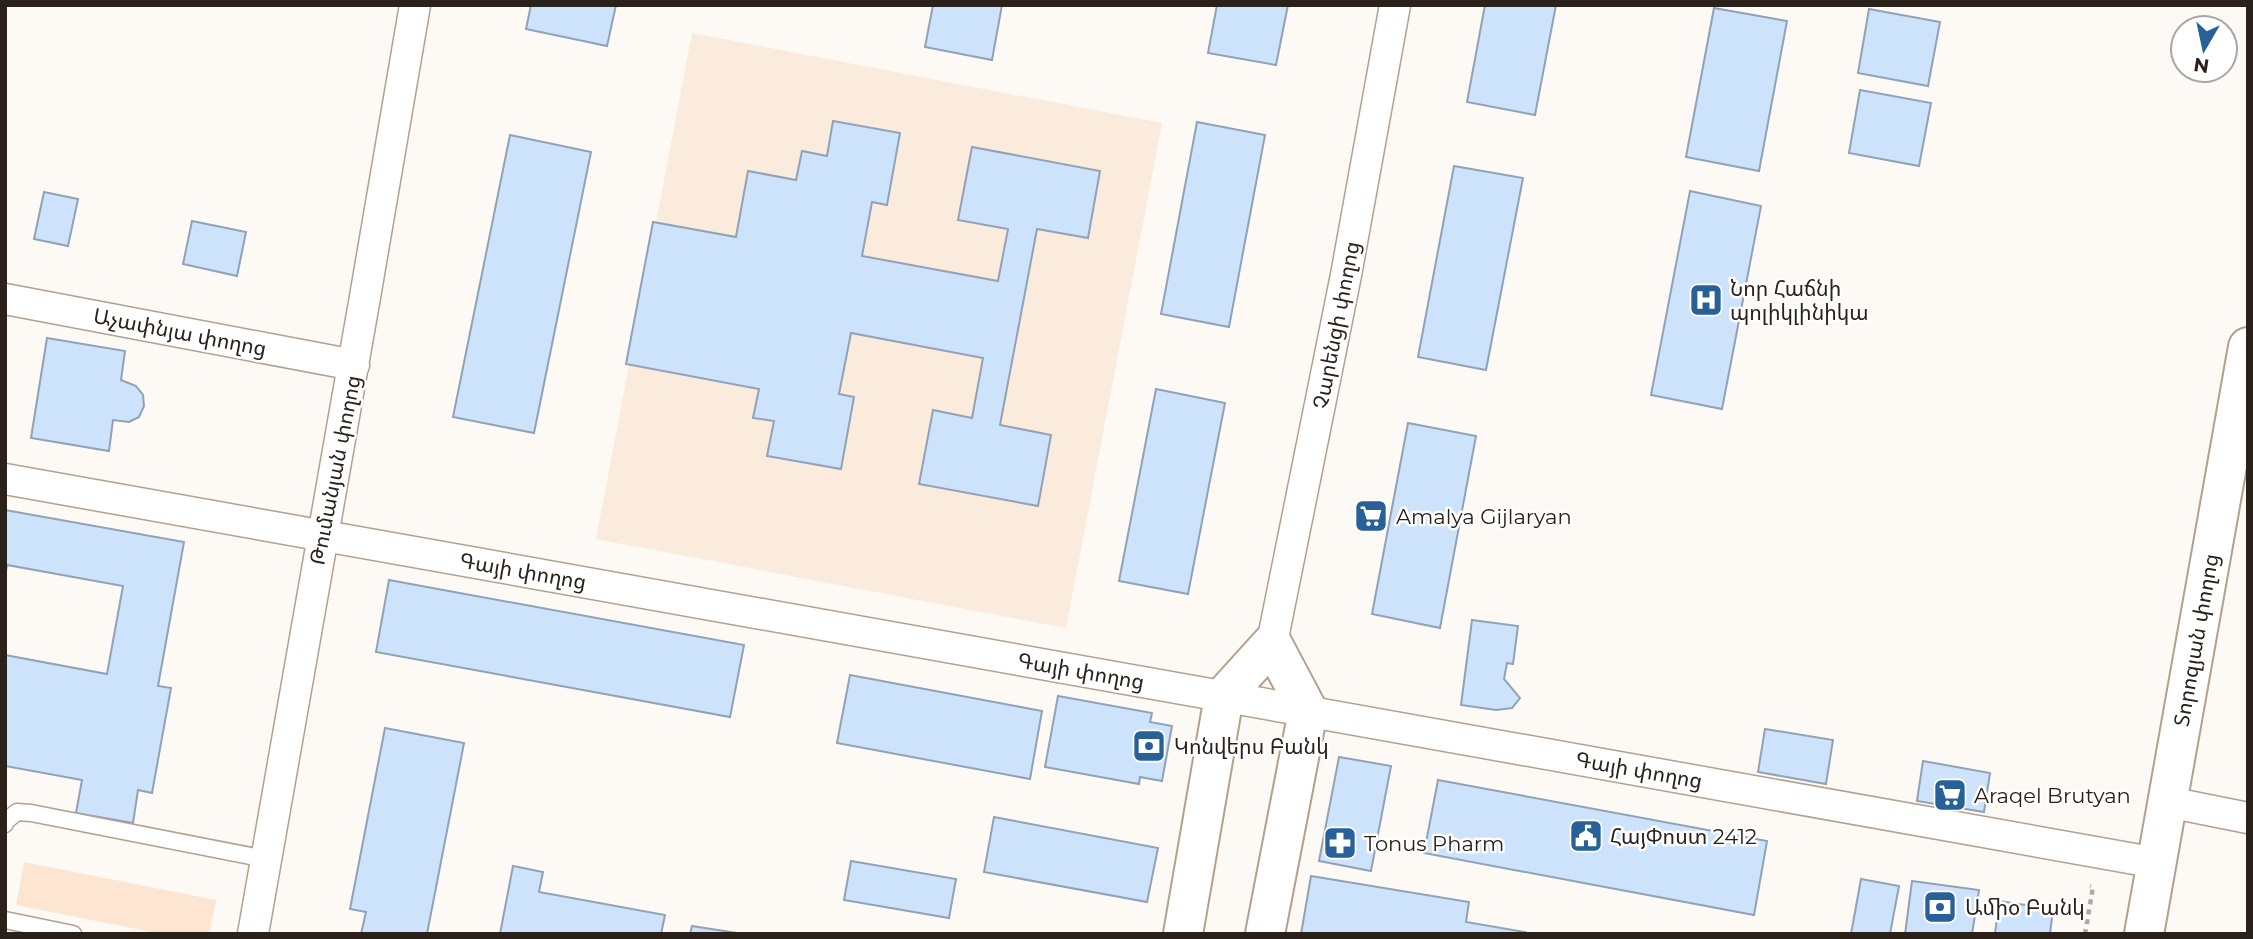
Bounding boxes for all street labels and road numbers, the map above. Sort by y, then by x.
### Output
street label: Չարենցի փողոց [1307,239,1365,411]
street label: Աչափնյա փողոց [91,303,269,361]
street label: Թումանյան փողոց [304,373,366,567]
street label: Գայի փողոց [458,548,588,594]
street label: Տորոզյան փողոց [2168,552,2224,728]
street label: Գայի փողոց [1016,648,1146,694]
street label: Գայի փողոց [1574,747,1704,793]

